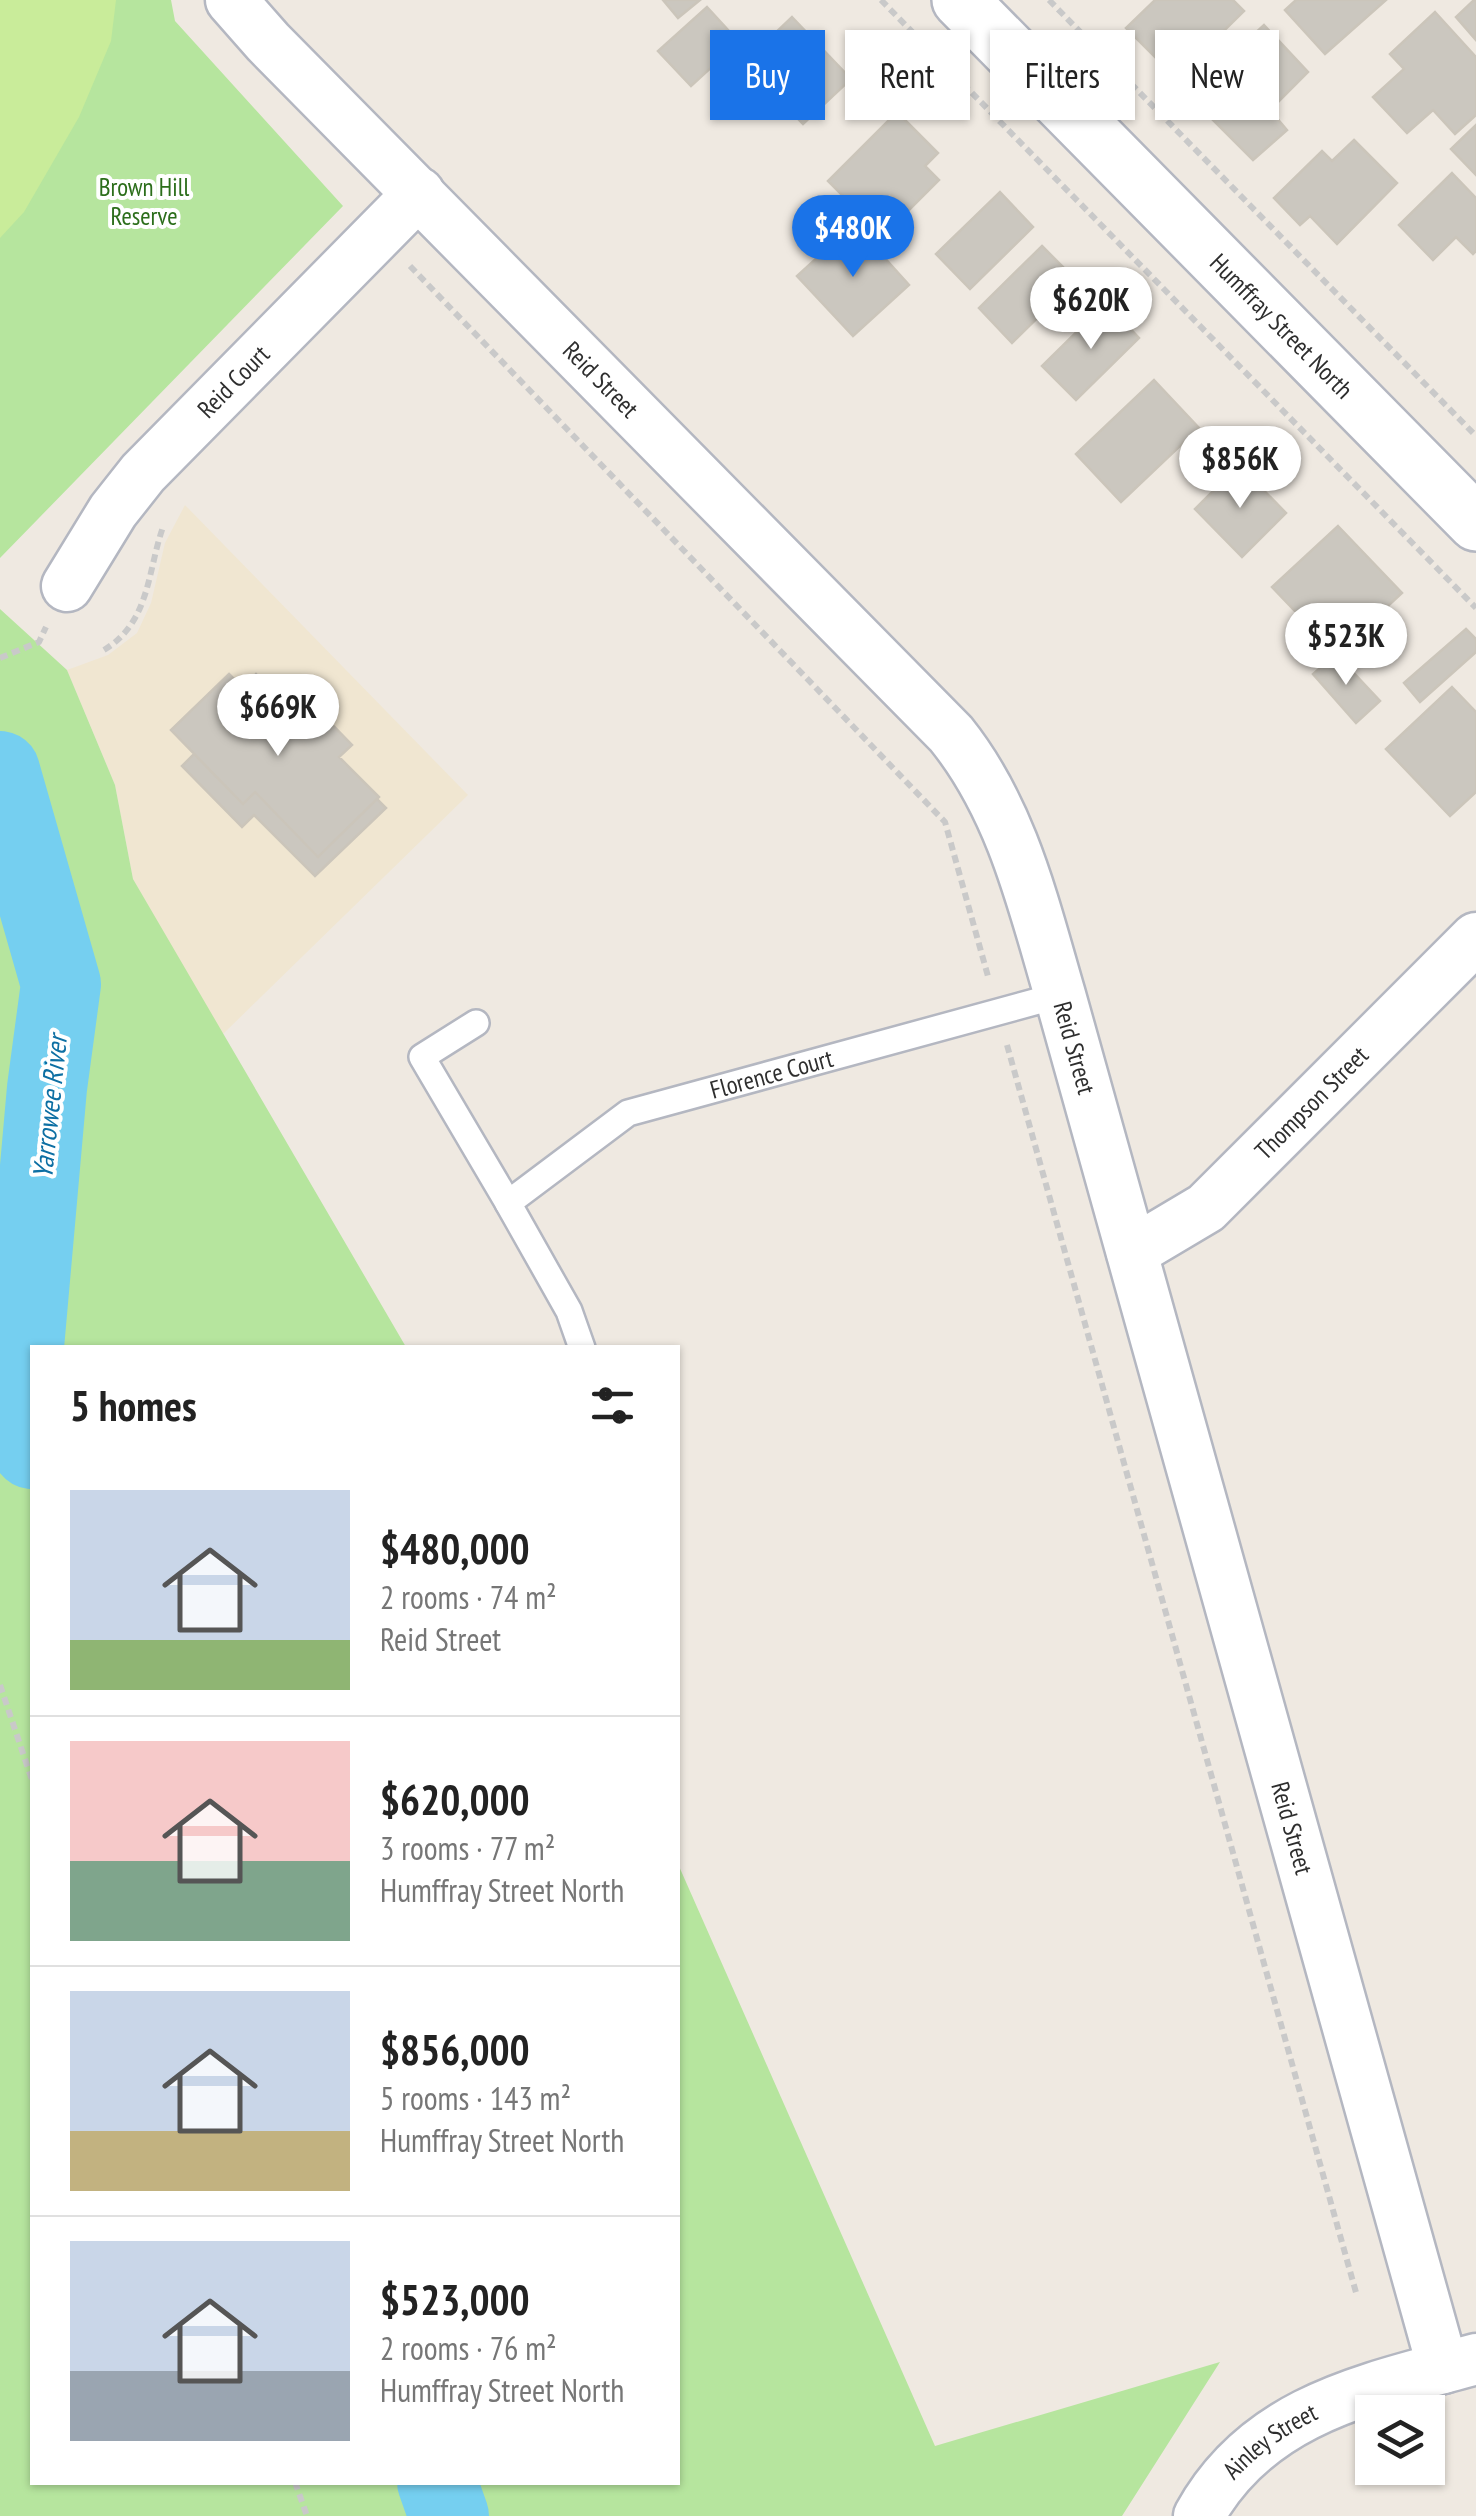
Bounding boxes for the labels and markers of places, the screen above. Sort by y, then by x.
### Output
pin: $480K [783,195,923,280]
pin: $620K [1021,267,1161,352]
pin: $856K [1170,426,1310,511]
pin: $523K [1276,603,1416,688]
pin: $669K [208,674,348,759]

